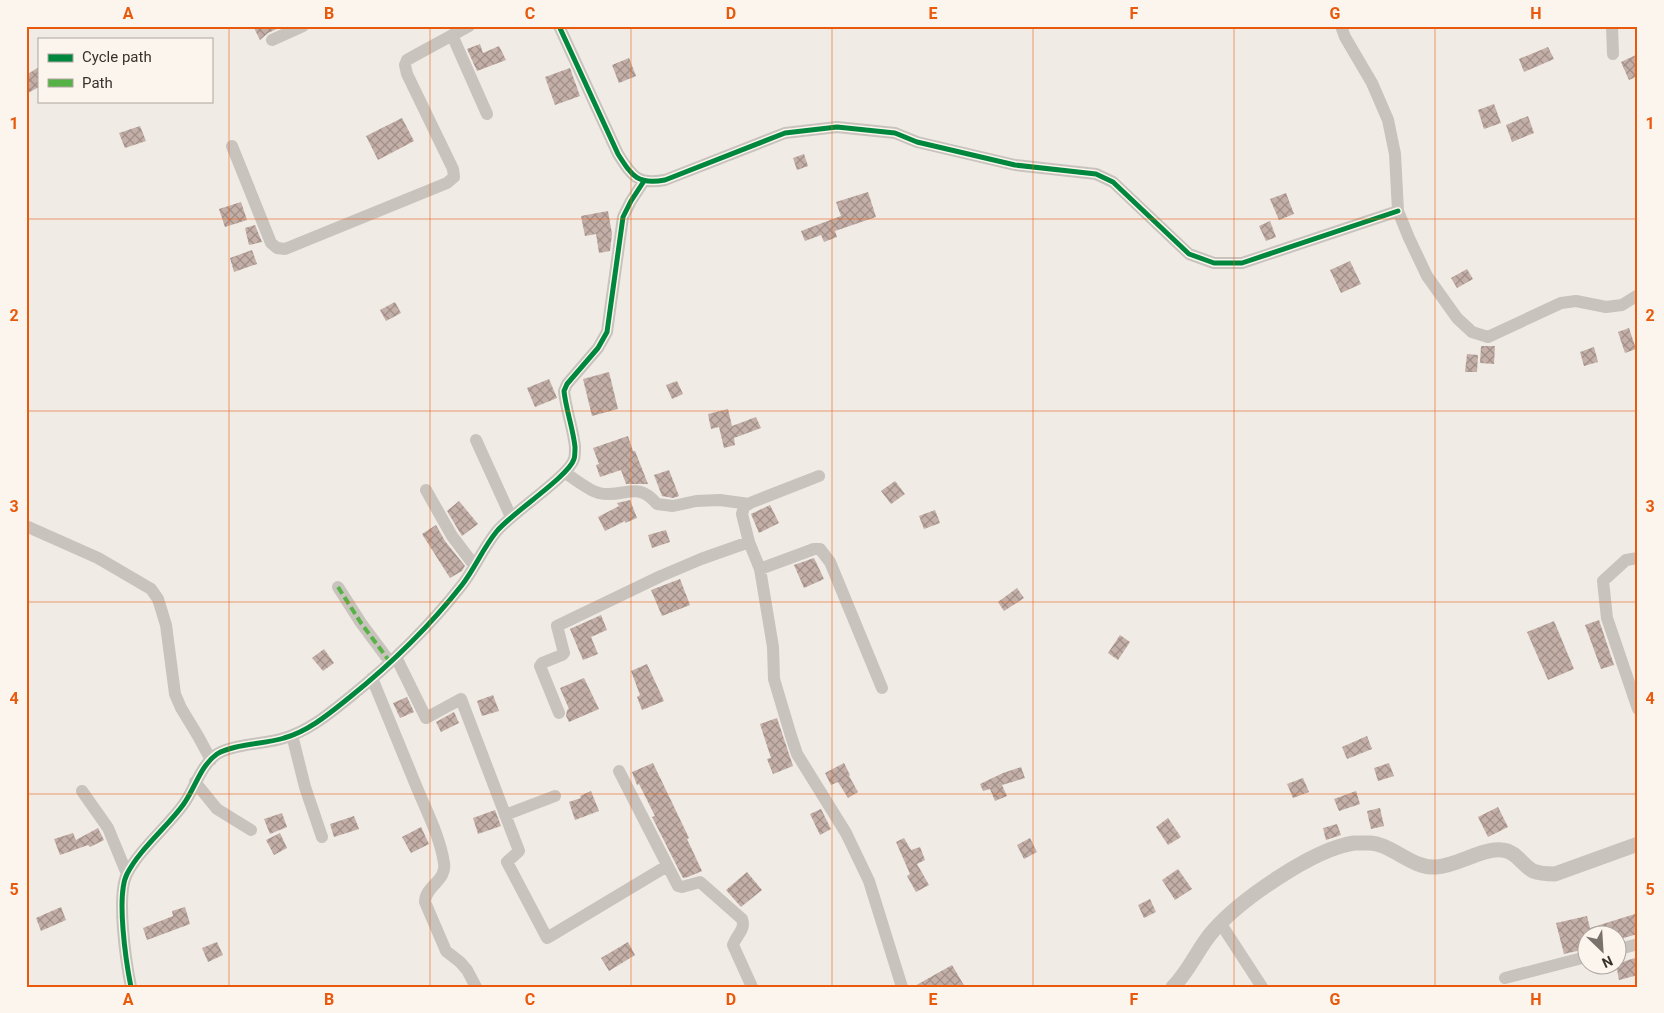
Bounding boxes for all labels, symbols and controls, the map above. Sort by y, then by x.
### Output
text: A [123,4,134,23]
text: B [324,4,334,23]
text: C [525,4,535,23]
text: D [726,4,736,23]
text: E [929,4,938,23]
text: F [1130,4,1139,23]
text: G [1330,4,1341,23]
text: H [1530,4,1542,23]
legend [38,38,212,102]
text: Cycle path [82,48,152,66]
text: Path [82,74,113,92]
text: 1 [9,114,19,133]
text: 1 [1645,114,1655,133]
text: 2 [9,306,19,325]
text: 2 [1645,306,1655,325]
text: 3 [9,497,19,516]
text: 3 [1645,497,1655,516]
text: 4 [9,689,19,708]
text: 4 [1645,689,1655,708]
text: 5 [9,880,19,899]
text: 5 [1645,880,1655,899]
north arrow [1576,926,1626,976]
text: N [1600,952,1615,971]
text: A [123,990,134,1009]
text: B [324,990,334,1009]
text: C [525,990,535,1009]
text: D [726,990,736,1009]
text: E [929,990,938,1009]
text: F [1130,990,1139,1009]
text: G [1330,990,1341,1009]
text: H [1530,990,1542,1009]

